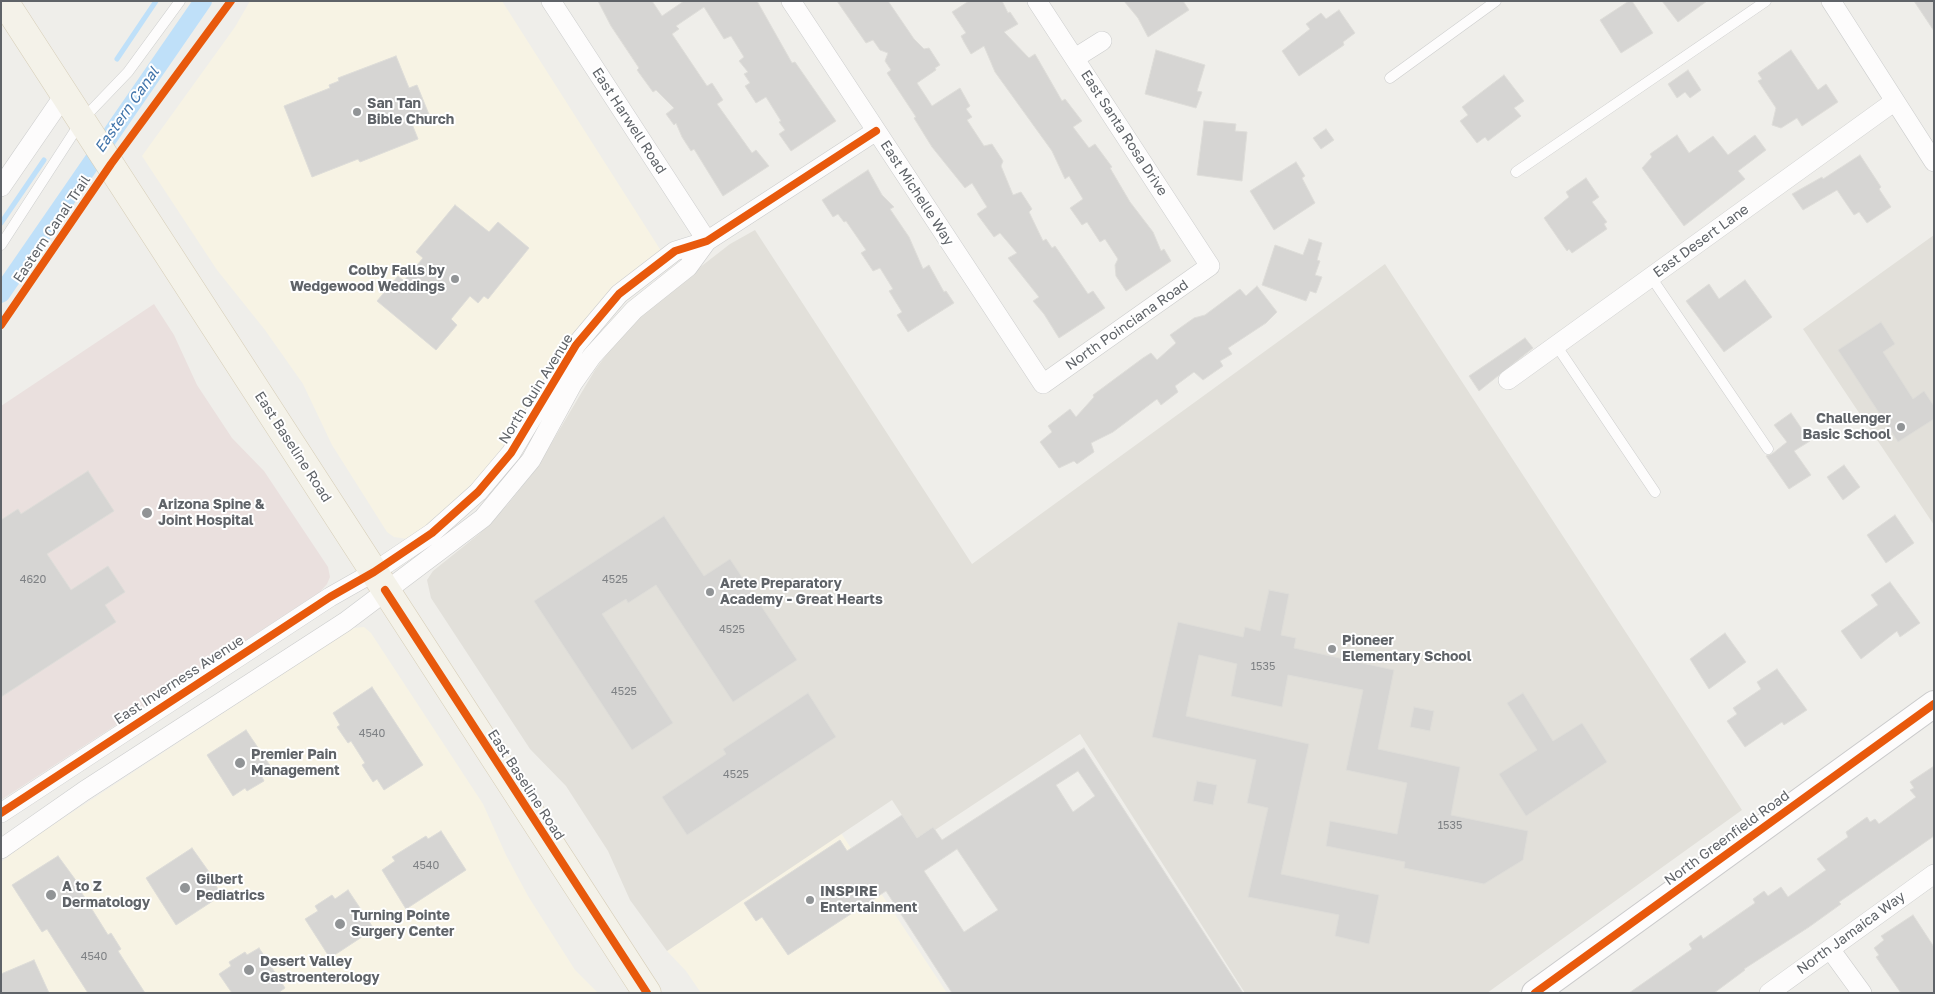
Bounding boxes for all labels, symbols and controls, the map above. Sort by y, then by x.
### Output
water label: Eastern Canal [91,64,163,156]
street label: East Harwell Road [588,65,670,177]
street label: East Santa Rosa Drive [1077,67,1171,199]
place label: San Tan Bible Church [367,96,454,128]
marker: San Tan Bible Church [351,106,363,118]
street label: East Michelle Way [877,137,957,249]
street label: Eastern Canal Trail [10,172,94,286]
street label: East Desert Lane [1650,201,1752,281]
place label: Colby Falls by Wedgewood Weddings [290,263,445,296]
marker: Colby Falls by Wedgewood Weddings [449,273,461,285]
street label: North Poinciana Road [1062,276,1192,374]
street label: North Quin Avenue [495,331,577,447]
street label: East Baseline Road [251,389,335,505]
place label: Challenger Basic School [1802,411,1891,444]
marker: Challenger Basic School [1895,421,1907,433]
place label: Arizona Spine & Joint Hospital [158,497,265,530]
marker: Arizona Spine & Joint Hospital [140,506,154,520]
house number: 4620 [20,573,46,587]
house number: 4525 [602,573,628,587]
place label: Arete Preparatory Academy - Great Hearts [720,576,883,608]
marker: Arete Preparatory Academy - Great Hearts [704,586,716,598]
house number: 4525 [719,623,745,637]
street label: East Inverness Avenue [111,632,247,728]
place label: Pioneer Elementary School [1342,633,1471,666]
marker: Pioneer Elementary School [1326,643,1338,655]
house number: 1535 [1251,660,1275,674]
house number: 4525 [611,685,637,699]
house number: 4540 [359,727,385,741]
street label: East Baseline Road [484,727,568,843]
place label: Premier Pain Management [251,747,340,780]
marker: Premier Pain Management [233,756,247,770]
house number: 4525 [723,768,749,782]
street label: North Greenfield Road [1661,787,1793,889]
house number: 1535 [1438,819,1462,833]
house number: 4540 [413,859,439,873]
place label: Gilbert Pediatrics [196,872,265,904]
place label: A to Z Dermatology [62,879,150,912]
marker: Gilbert Pediatrics [178,881,192,895]
place label: INSPIRE Entertainment [820,884,917,916]
marker: A to Z Dermatology [44,888,58,902]
street label: North Jamaica Way [1794,888,1908,978]
marker: INSPIRE Entertainment [804,894,816,906]
place label: Turning Pointe Surgery Center [351,908,455,940]
marker: Turning Pointe Surgery Center [333,917,347,931]
house number: 4540 [81,950,107,964]
place label: Desert Valley Gastroenterology [260,954,380,986]
marker: Desert Valley Gastroenterology [242,963,256,977]

